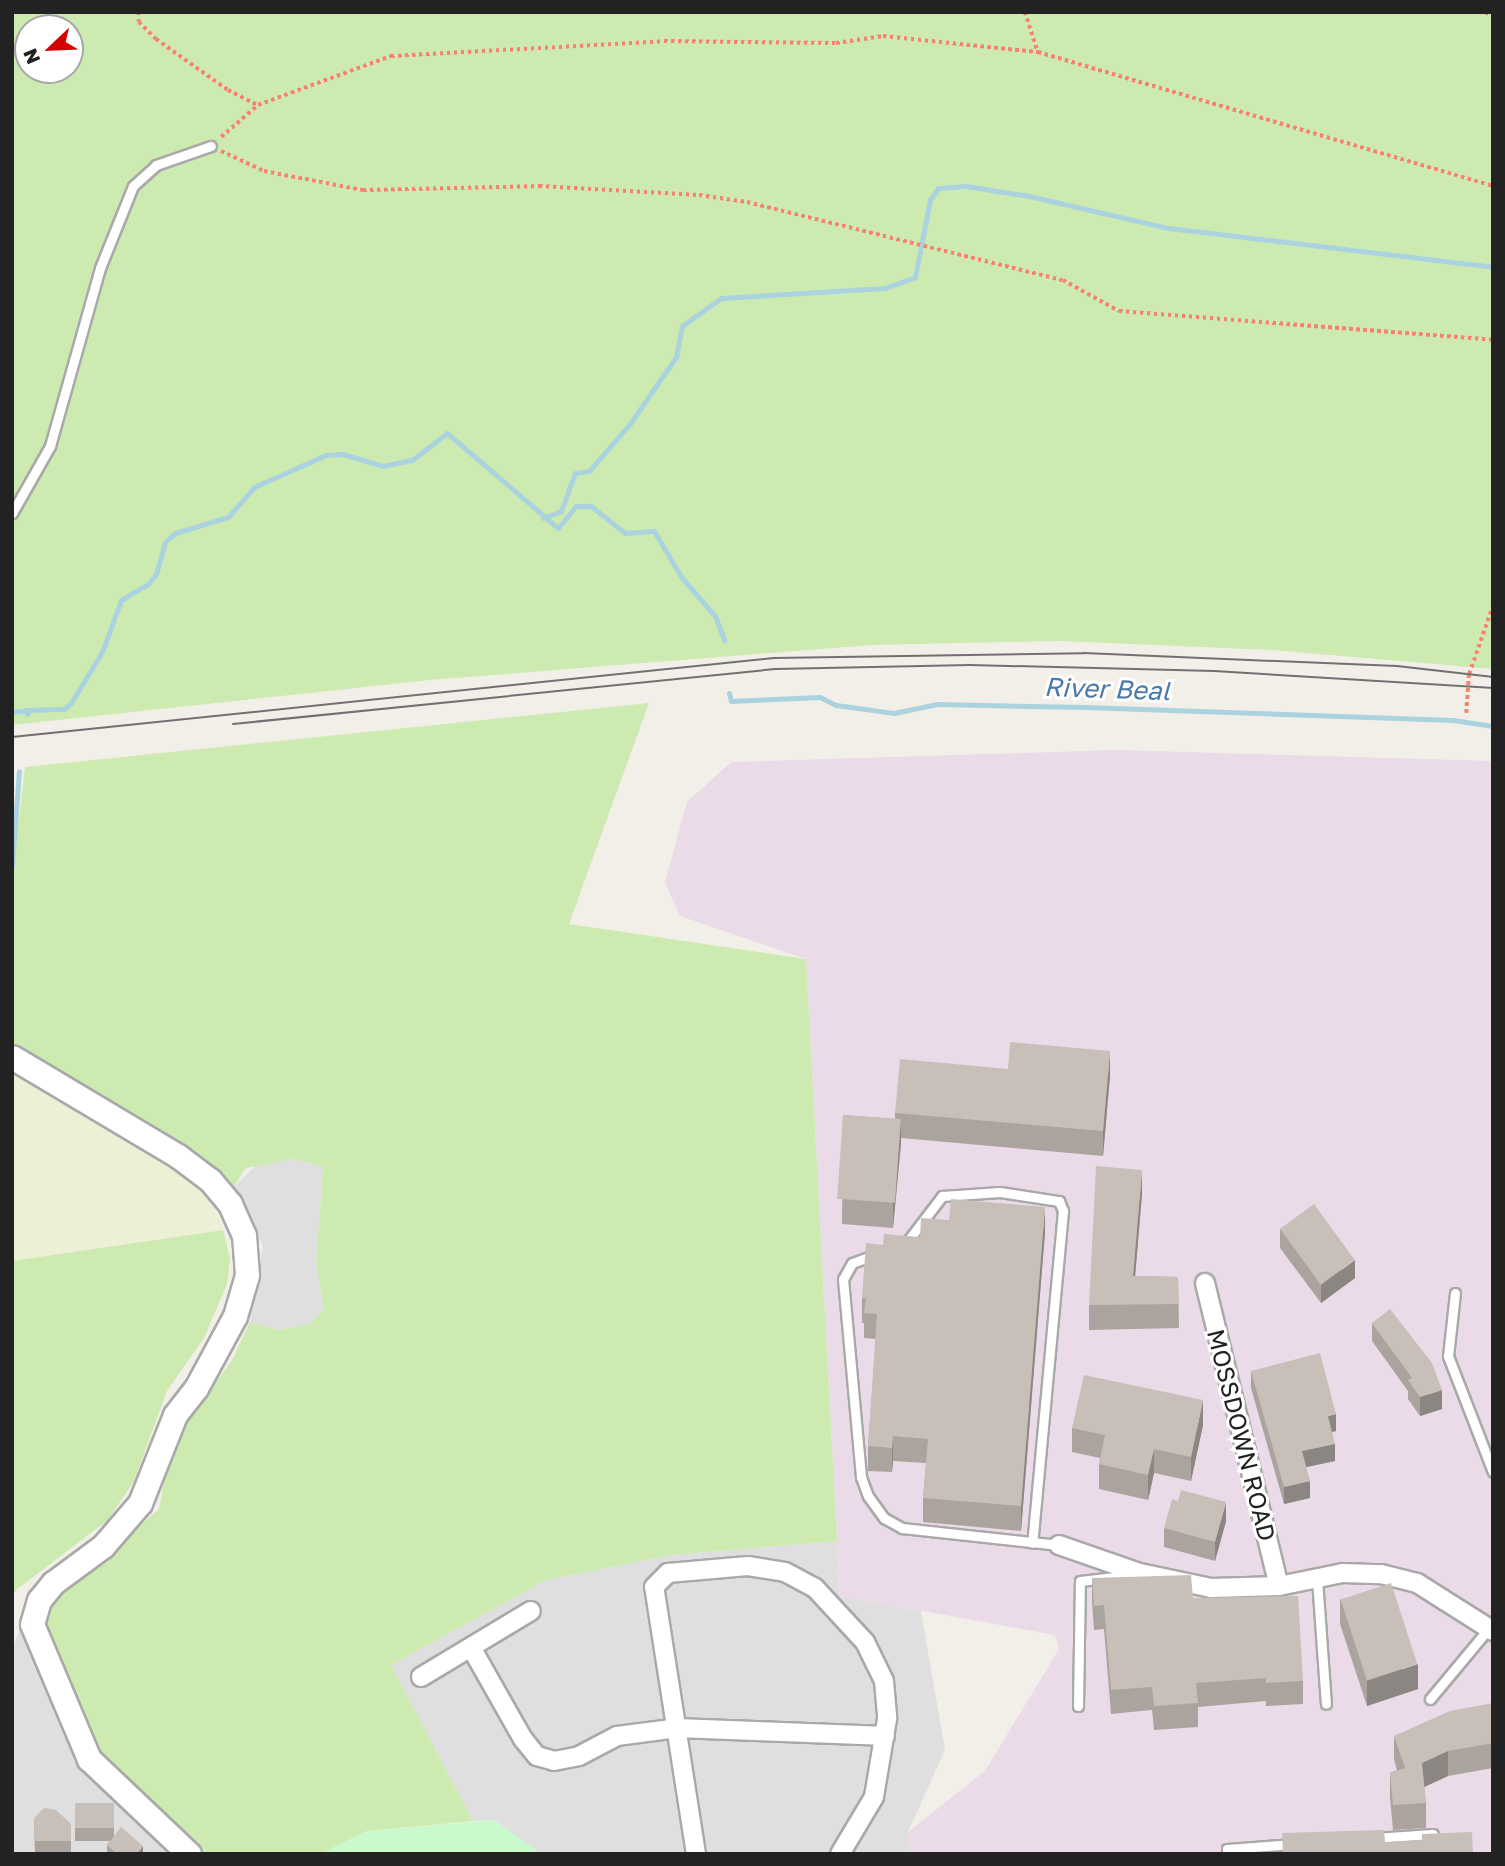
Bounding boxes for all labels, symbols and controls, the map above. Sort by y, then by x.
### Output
north arrow [14,14,84,84]
text: N [18,45,44,68]
water label: River Beal [1044,671,1170,707]
street label: MOSSDOWN ROAD [1202,1326,1282,1544]

